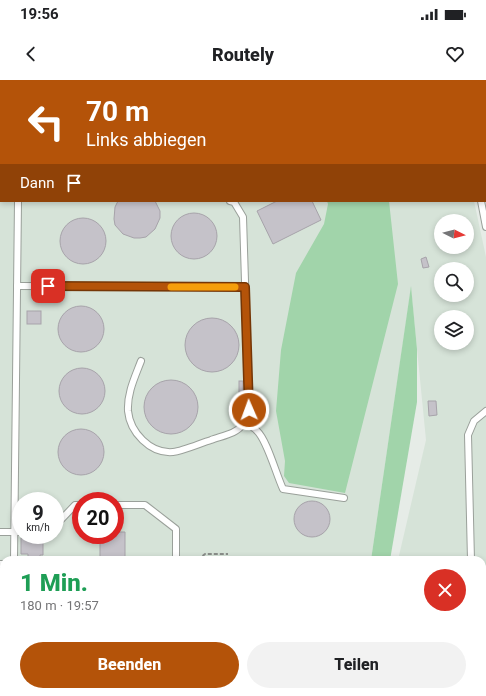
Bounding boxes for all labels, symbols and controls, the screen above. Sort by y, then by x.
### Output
text: 19:56 [20,5,59,23]
icon: back [20,43,42,65]
icon: heart [444,43,466,65]
text: Routely [212,44,274,65]
text: 70 m [86,95,149,128]
icon: left [20,96,72,148]
text: Links abbiegen [86,129,206,150]
icon: arrive [63,172,85,194]
text: Dann [20,174,55,192]
north arrow [434,214,474,254]
map controls [434,214,474,350]
button: search [434,262,474,302]
pin [31,269,65,303]
icon: arrive [37,275,59,297]
button: layers [434,310,474,350]
position arrow [228,389,270,431]
speed limit sign: 20 [72,492,124,544]
text: 9 [32,501,44,525]
text: km/h [26,522,50,533]
text: 1 Min. [20,569,88,597]
button: close [424,569,466,611]
text: 180 m · 19:57 [20,598,99,613]
button: Beenden [20,642,239,688]
button: Teilen [247,642,466,688]

